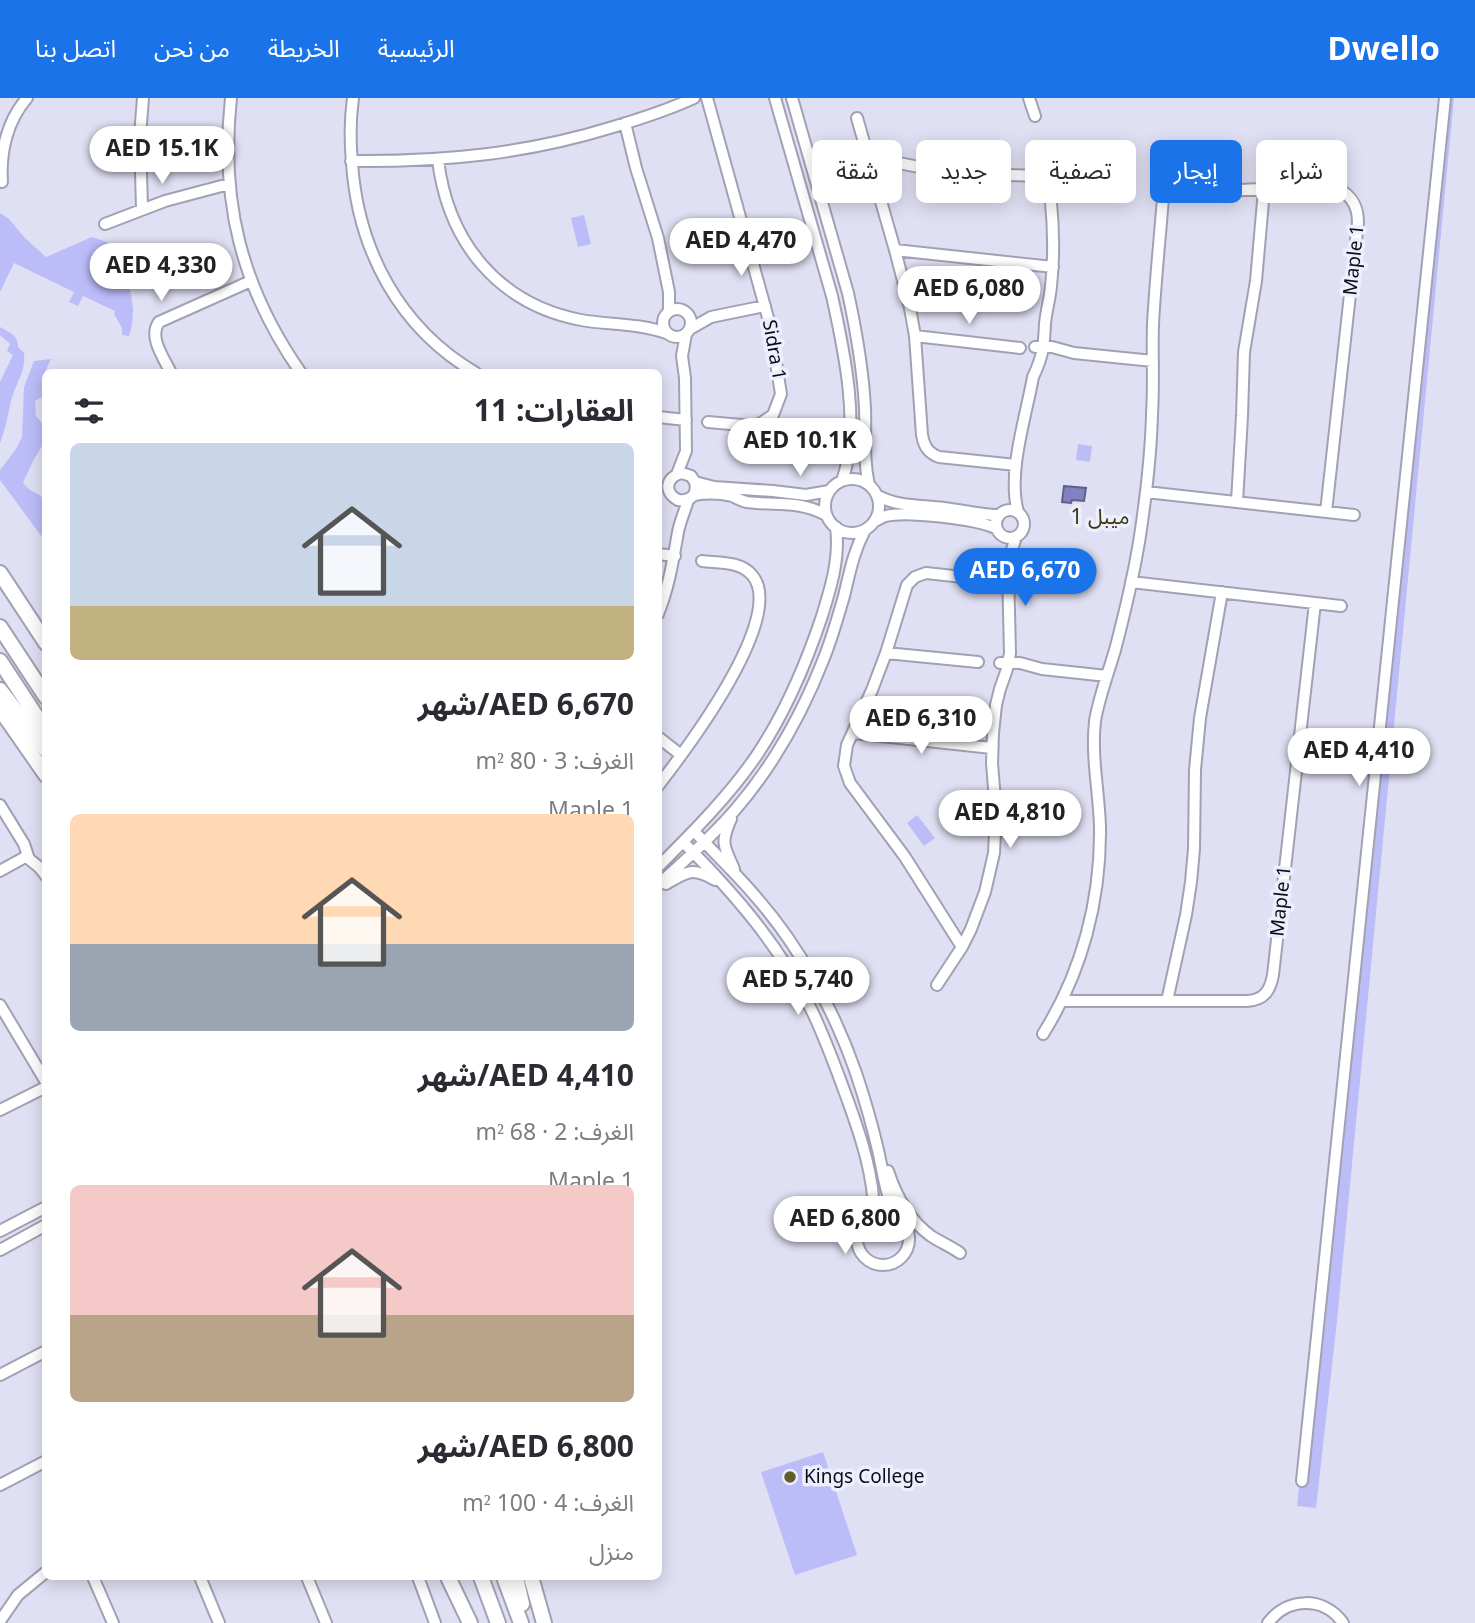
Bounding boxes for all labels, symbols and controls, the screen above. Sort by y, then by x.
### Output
text: Dwello [1327,15,1440,84]
text: اتصل بنا [35,24,116,75]
text: من نحن [154,24,230,75]
text: الخريطة [268,24,340,75]
text: الرئيسية [378,24,455,75]
text: AED 15.1K [105,124,219,173]
pin: AED 15.1K [82,126,242,186]
chip: شقة [812,140,902,203]
chip: جديد [916,140,1011,203]
chip: تصفية [1025,140,1136,203]
chip: إيجار [1150,140,1242,203]
chip: شراء [1256,140,1347,203]
text: AED 4,470 [686,216,796,265]
pin: AED 4,470 [661,218,821,278]
street label: Maple 1 [1330,223,1378,297]
text: AED 4,330 [106,241,216,290]
pin: AED 4,330 [81,244,241,303]
text: AED 6,080 [914,264,1024,313]
pin: AED 6,080 [889,266,1049,326]
street label: Sidra 1 [749,317,799,383]
text: العقارات: 11 [474,380,634,443]
icon: filters [70,392,108,430]
text: AED 10.1K [743,416,857,465]
pin: AED 10.1K [720,418,880,478]
icon: home [289,488,415,614]
district label: ميبل 1 [1071,495,1129,539]
text: AED 6,670 [970,546,1080,595]
pin: AED 6,670 [945,548,1105,608]
text: AED 6,670/شهر [418,674,634,737]
text: AED 6,310 [866,694,976,743]
pin: AED 6,310 [841,696,1001,756]
text: AED 4,410 [1304,726,1414,775]
pin: AED 4,410 [1279,728,1439,788]
text: الغرف: 3 · 80 m² [475,737,634,786]
text: Maple 1 [548,786,634,835]
text: AED 4,810 [955,788,1065,837]
pin: AED 4,810 [930,790,1090,850]
icon: home [289,859,415,985]
street label: Maple 1 [1257,864,1305,938]
text: AED 5,740 [743,955,853,1004]
pin: AED 5,740 [718,958,878,1017]
text: AED 4,410/شهر [418,1045,634,1108]
text: الغرف: 2 · 68 m² [475,1108,634,1157]
text: Maple 1 [548,1157,634,1206]
text: AED 6,800 [790,1194,900,1243]
pin: AED 6,800 [765,1196,925,1256]
icon: home [289,1230,415,1356]
text: AED 6,800/شهر [418,1416,634,1479]
place label: Kings College [804,1457,925,1497]
marker: Kings College [782,1469,798,1485]
text: الغرف: 4 · 100 m² [462,1479,634,1528]
text: منزل [589,1528,634,1577]

